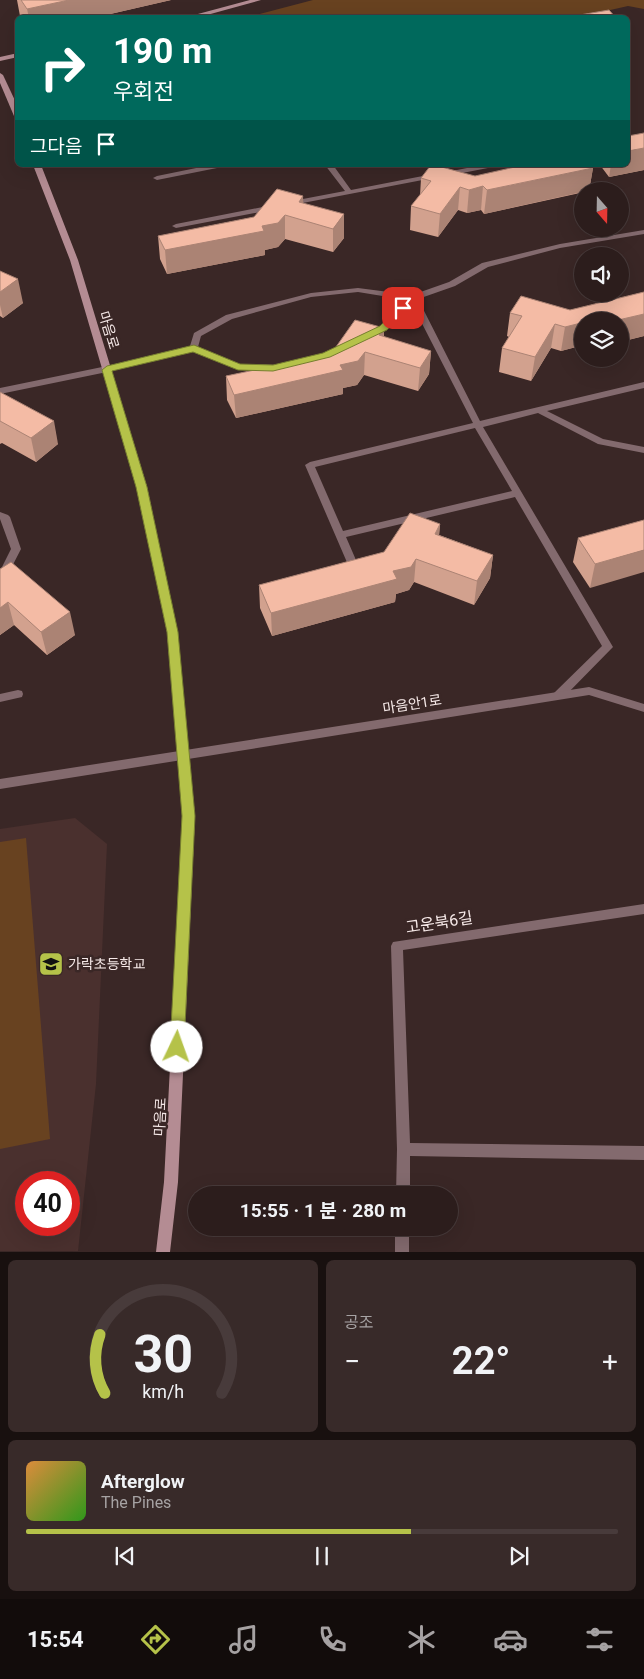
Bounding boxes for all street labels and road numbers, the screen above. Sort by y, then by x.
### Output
street label: 마음로 [96,309,122,351]
street label: 마음안1로 [381,691,443,717]
street label: 고운북6길 [404,908,474,937]
street label: 마음로 [151,1097,169,1137]

